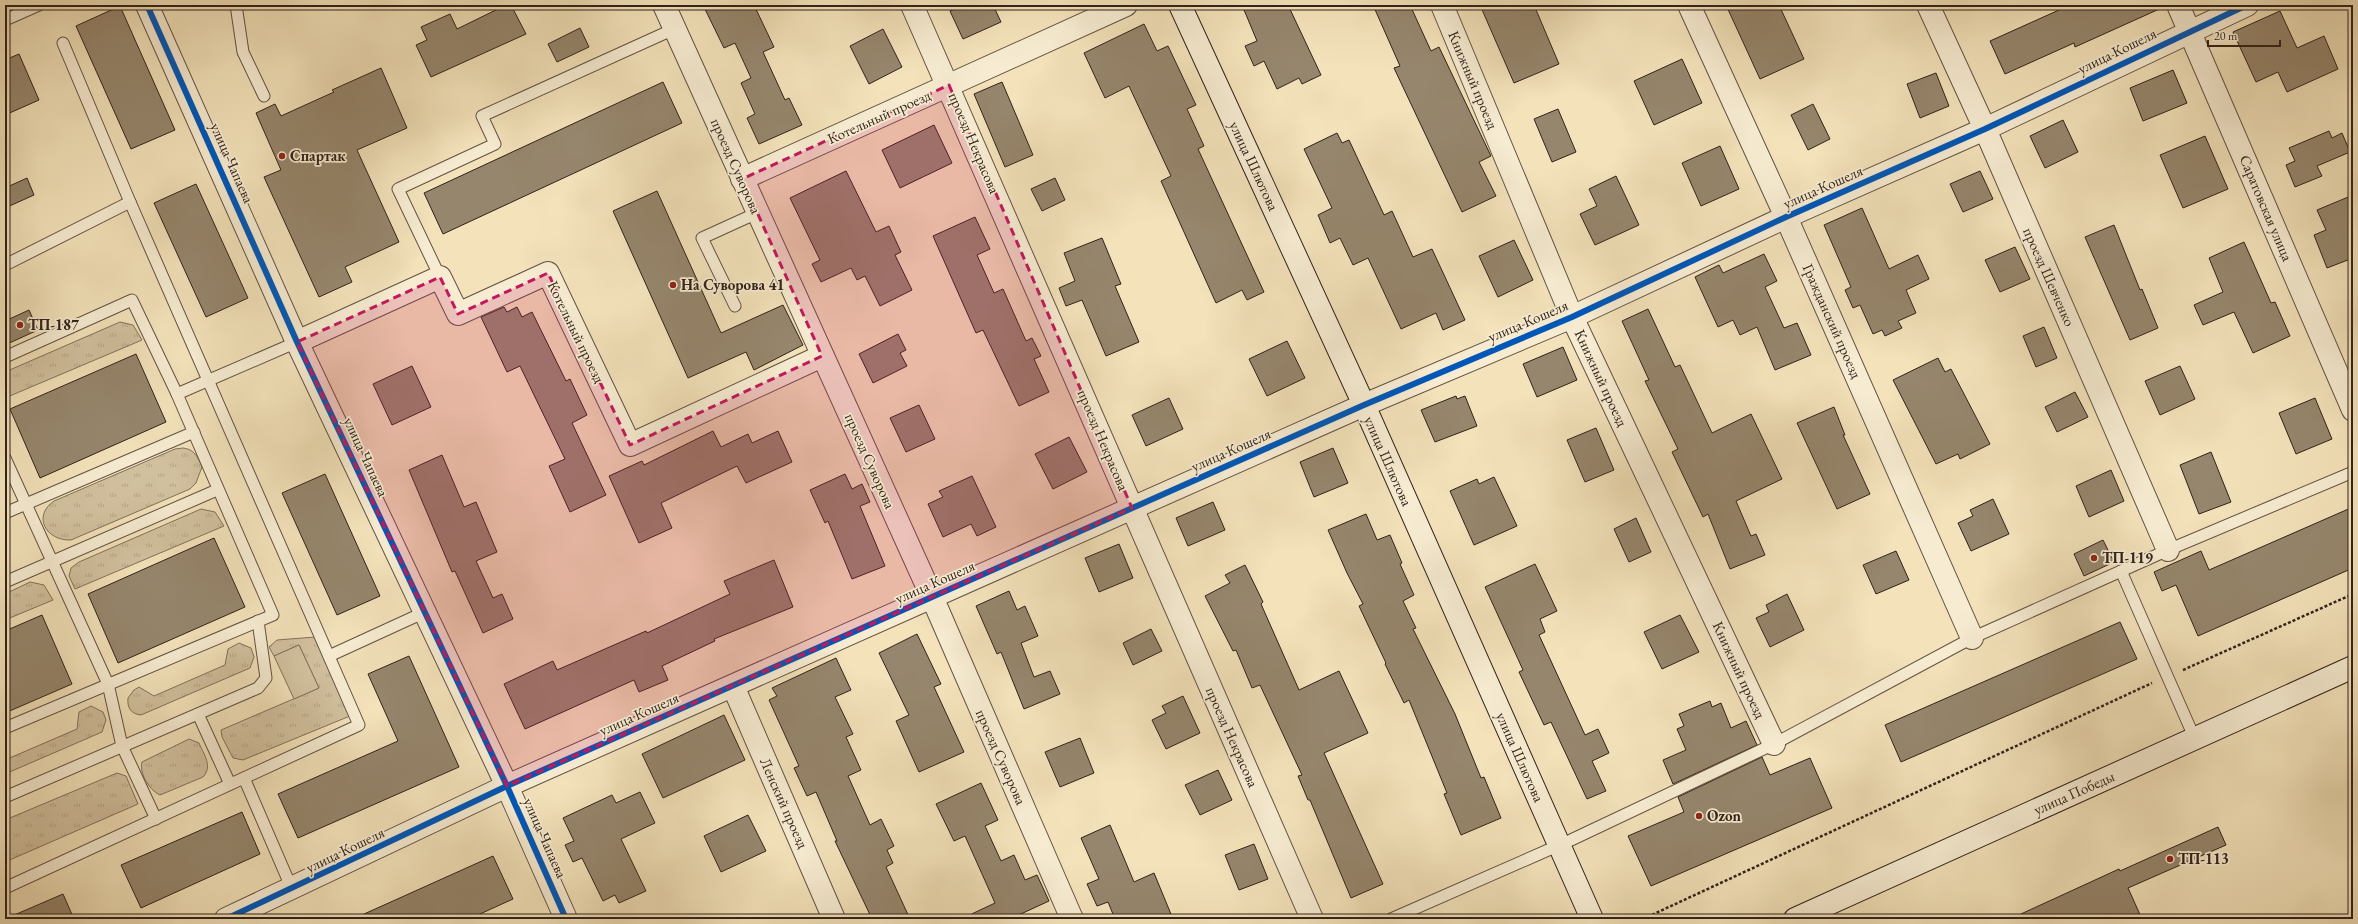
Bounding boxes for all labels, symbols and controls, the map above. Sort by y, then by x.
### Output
scale bar [2208,22,2280,48]
street label: улица Кошеля [2074,23,2160,78]
street label: Книжный проезд [1444,28,1503,132]
text: 20 m [2214,28,2238,44]
street label: Котельный проезд [824,85,933,148]
street label: проезд Некрасова [945,89,1004,196]
street label: проезд Суворова [707,115,766,216]
street label: улица Шлютова [1225,118,1283,214]
street label: улица Чапаева [206,120,259,206]
place label: Спартак [290,146,346,165]
marker: Спартак [277,151,287,161]
street label: Саратовская улица [2236,152,2297,264]
street label: улица Кошеля [1780,160,1866,213]
street label: проезд Шевченко [2019,224,2080,329]
street label: Гражданский проезд [1799,261,1866,381]
place label: На Суворова 41 [681,275,784,294]
street label: Котельный проезд [544,278,609,386]
marker: На Суворова 41 [668,280,678,290]
street label: улица Кошеля [1485,295,1571,346]
place label: ТП-187 [28,315,79,334]
marker: ТП-187 [15,320,25,330]
street label: Книжный проезд [1571,326,1632,430]
street label: проезд Некрасова [1074,386,1133,493]
street label: проезд Суворова [841,410,900,511]
street label: улица Шлютова [1360,413,1417,509]
street label: улица Чапаева [340,414,393,500]
street label: улица Кошеля [1188,423,1274,476]
place label: ТП-119 [2102,548,2153,567]
marker: ТП-119 [2089,553,2099,563]
street label: улица Кошеля [892,555,978,608]
street label: Книжный проезд [1709,618,1770,722]
street label: проезд Некрасова [1202,684,1263,790]
street label: улица Кошеля [596,687,682,740]
street label: проезд Суворова [972,706,1031,807]
street label: улица Шлютова [1492,709,1549,805]
street label: Ленский проезд [756,755,813,851]
street label: улица Победы [2030,766,2117,819]
street label: улица Чапаева [519,795,572,881]
place label: Ozon [1707,806,1742,825]
marker: Ozon [1694,811,1704,821]
street label: улица Кошеля [302,822,388,877]
place label: ТП-113 [2178,849,2229,868]
marker: ТП-113 [2165,854,2175,864]

